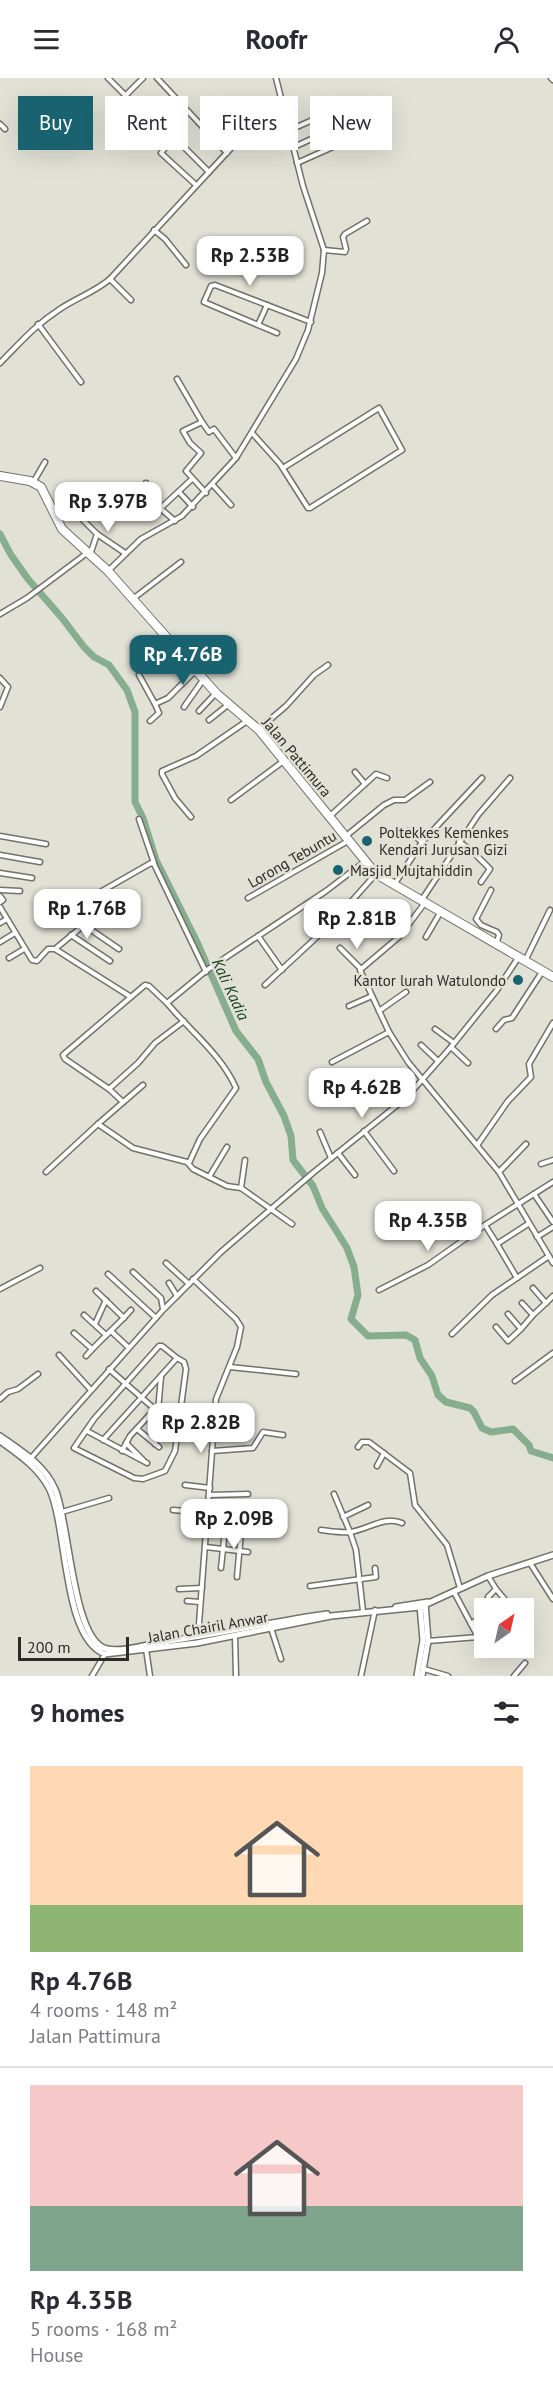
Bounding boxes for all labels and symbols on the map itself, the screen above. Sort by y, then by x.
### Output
pin: Rp 2.53B [188,236,312,287]
pin: Rp 3.97B [46,482,170,533]
pin: Rp 4.76B [121,635,245,686]
street label: Jalan Pattimura [258,713,336,801]
place label: Poltekkes Kemenkes Kendari Jurusan Gizi [379,823,509,859]
street label: Lorong Tebuntu [244,826,340,892]
marker: Poltekkes Kemenkes Kendari Jurusan Gizi [360,834,374,848]
place label: Masjid Mujtahiddin [350,861,473,880]
marker: Masjid Mujtahiddin [331,863,345,877]
pin: Rp 1.76B [25,889,149,940]
pin: Rp 2.81B [295,899,419,950]
water label: Kali Kadia [208,955,254,1023]
place label: Kantor lurah Watulondo [353,971,506,990]
marker: Kantor lurah Watulondo [511,973,525,987]
pin: Rp 4.62B [300,1068,424,1119]
pin: Rp 4.35B [366,1201,490,1252]
pin: Rp 2.82B [139,1403,263,1454]
pin: Rp 2.09B [172,1499,296,1550]
north arrow [474,1598,534,1658]
street label: Jalan Chairil Anwar [145,1607,270,1647]
scale bar [18,1634,129,1662]

